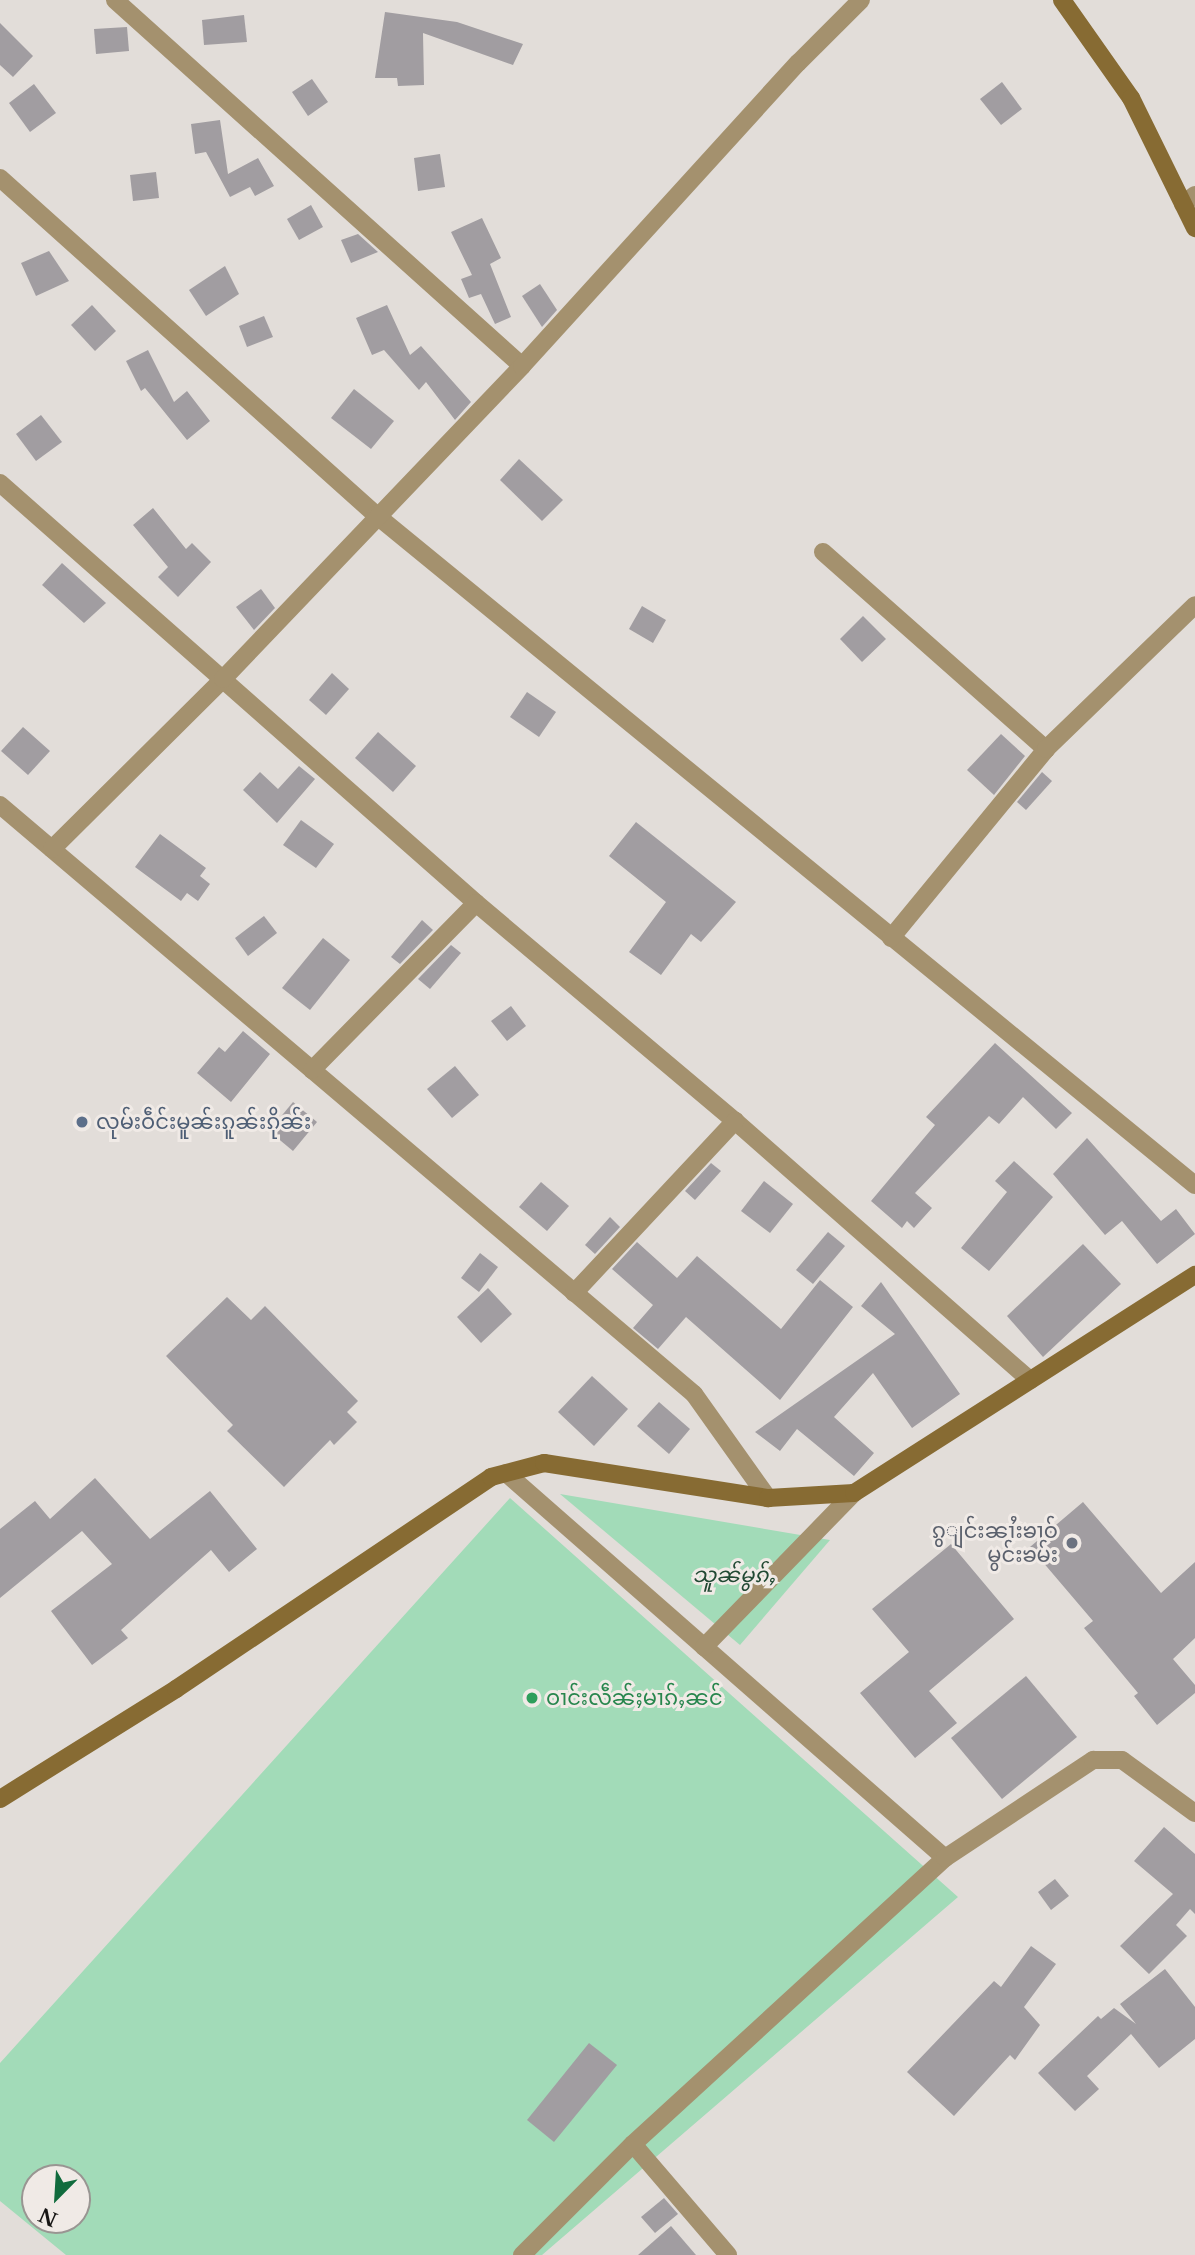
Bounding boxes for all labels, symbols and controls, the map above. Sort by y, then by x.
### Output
place label: လုမ်းဝဵင်းမူၼ်းၵူၼ်းၵိုၼ်း [96,1109,311,1135]
marker: လုမ်းဝဵင်းမူၼ်းၵူၼ်းၵိုၼ်း [74,1114,90,1130]
place label: ၵွျင်းၼၢႆးၶၢဝ် မွင်းၶမ်း [932,1518,1058,1568]
marker: ၵွျင်းၼၢႆးၶၢဝ် မွင်းၶမ်း [1064,1535,1080,1551]
park label: သူၼ်မွၵ်ႇ [693,1562,775,1588]
place label: ဝၢင်းလဵၼ်ႈမၢၵ်ႇၼင် [546,1685,723,1711]
marker: ဝၢင်းလဵၼ်ႈမၢၵ်ႇၼင် [524,1690,540,1706]
north arrow [21,2164,91,2234]
text: N [35,2203,61,2231]

